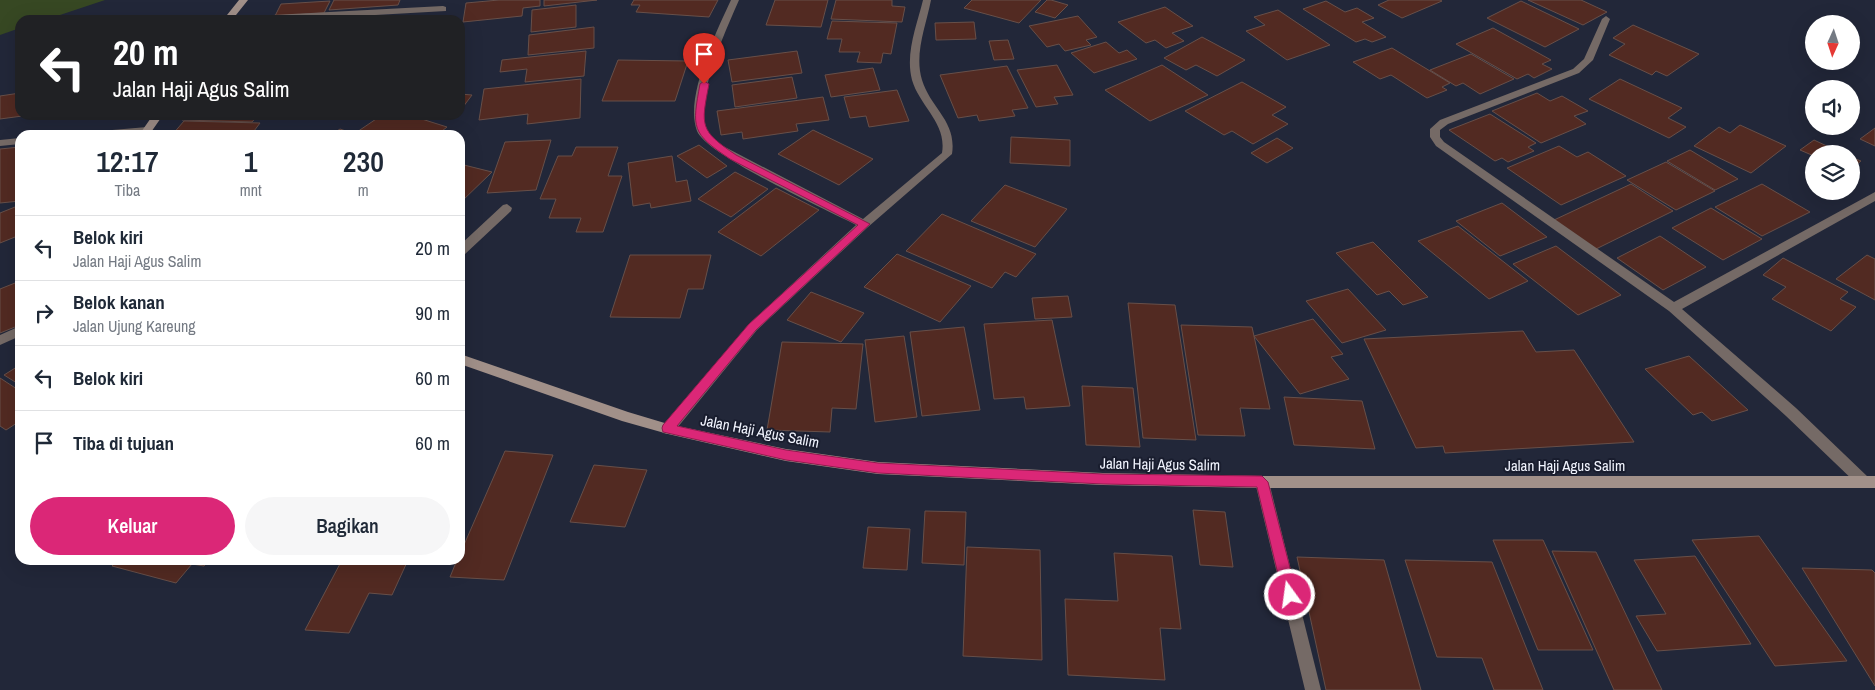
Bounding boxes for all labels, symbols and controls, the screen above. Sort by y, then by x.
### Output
north arrow [1805,15,1860,70]
map controls [1805,15,1860,200]
text: 20 m [113,29,178,76]
pin [683,33,725,84]
icon: left [30,35,95,100]
icon: arrive [690,40,718,68]
text: Jalan Haji Agus Salim [113,74,290,104]
button: sound [1805,80,1860,135]
text: 12:17 [96,141,159,181]
text: 1 [244,141,258,181]
text: 230 [343,141,384,181]
button: layers [1805,145,1860,200]
text: Tiba [114,179,140,201]
text: mnt [240,179,262,201]
text: m [358,179,369,201]
text: Belok kiri [73,224,143,250]
icon: left [30,234,58,262]
text: 20 m [415,235,450,261]
text: Jalan Haji Agus Salim [73,250,201,272]
text: Belok kanan [73,289,165,315]
icon: right [30,299,58,327]
text: 90 m [415,300,450,326]
text: Jalan Ujung Kareung [73,315,196,337]
icon: left [30,364,58,392]
text: Belok kiri [73,365,143,391]
text: 60 m [415,365,450,391]
street label: Jalan Haji Agus Salim [699,409,821,453]
icon: arrive [30,429,58,457]
text: Tiba di tujuan [73,430,174,456]
text: 60 m [415,430,450,456]
street label: Jalan Haji Agus Salim [1100,452,1220,476]
street label: Jalan Haji Agus Salim [1505,455,1625,476]
button: Keluar [30,497,235,555]
button: Bagikan [245,497,450,555]
position arrow [1263,568,1315,620]

